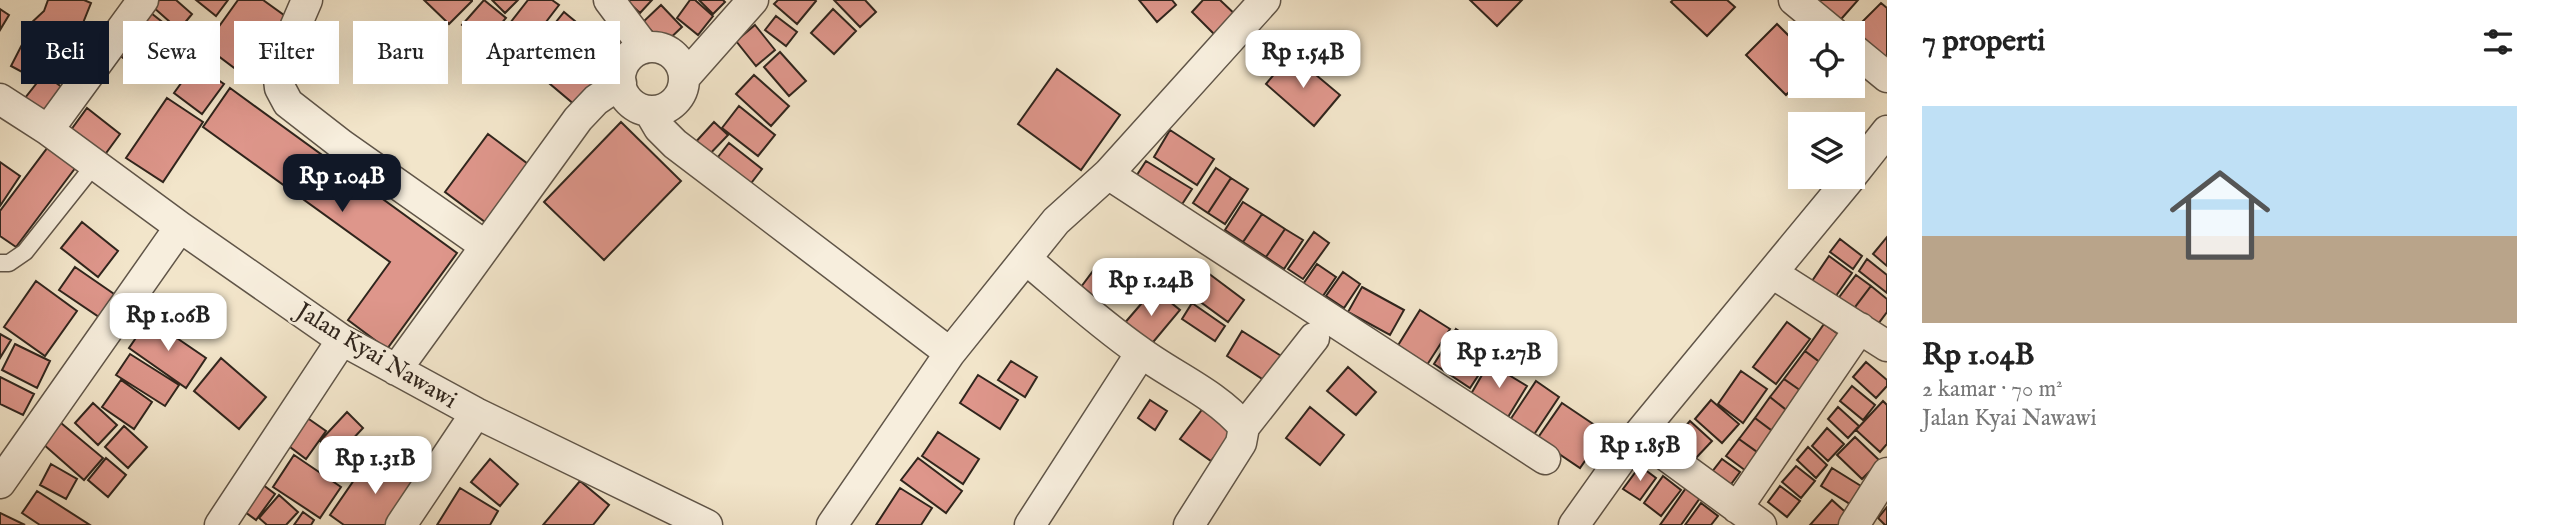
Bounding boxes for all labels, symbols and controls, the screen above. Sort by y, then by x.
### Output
chip: Beli [21,21,109,84]
chip: Sewa [123,21,220,84]
chip: Filter [234,21,339,84]
chip: Baru [353,21,448,84]
chip: Apartemen [462,21,620,84]
map controls [1788,21,1865,189]
button: locate [1788,21,1865,98]
text: 7 properti [1922,23,2045,61]
icon: filters [2479,23,2517,61]
pin: Rp 1.54B [1231,31,1375,90]
text: Rp 1.54B [1261,38,1345,67]
button: layers [1788,112,1865,189]
icon: home [2157,152,2283,278]
pin: Rp 1.04B [270,154,414,214]
text: Rp 1.04B [299,162,385,191]
pin: Rp 1.24B [1079,258,1223,318]
text: Rp 1.24B [1108,266,1194,295]
pin: Rp 1.06B [96,294,240,353]
street label: Jalan Kyai Nawawi [288,295,462,416]
text: Rp 1.06B [126,301,210,330]
pin: Rp 1.27B [1427,330,1571,390]
text: Rp 1.04B [1922,337,2034,375]
text: Rp 1.27B [1457,338,1541,367]
text: 2 kamar · 70 m² [1922,375,2063,404]
text: Jalan Kyai Nawawi [1922,404,2097,433]
pin: Rp 1.85B [1568,424,1712,483]
text: Rp 1.85B [1600,431,1680,460]
pin: Rp 1.31B [303,436,447,496]
text: Rp 1.31B [335,444,415,473]

